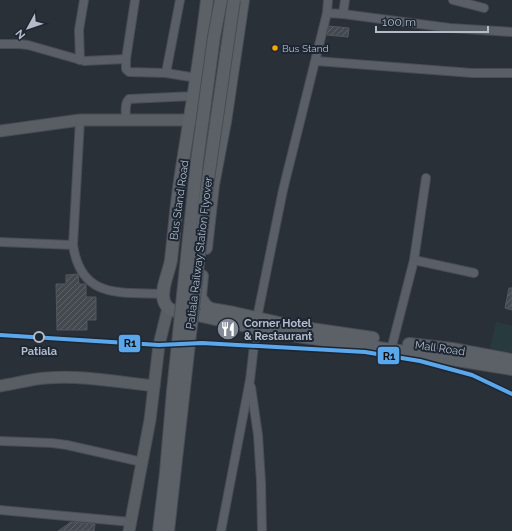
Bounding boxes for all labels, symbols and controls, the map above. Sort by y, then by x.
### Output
north arrow [8,8,48,48]
scale bar [376,8,488,34]
text: 100 m [382,15,416,29]
text: N [13,27,28,42]
marker: Bus Stand [270,43,280,53]
place label: Bus Stand [282,43,329,54]
street label: Bus Stand Road [167,159,192,241]
street label: Patiala Railway Station Flyover [184,176,215,330]
restaurant icon: Corner Hotel & Restaurant [215,316,241,342]
place label: Corner Hotel & Restaurant [244,317,313,343]
marker: Patiala [33,331,45,343]
line badge: R1 [118,334,141,353]
text: R1 [124,337,137,350]
street label: Mall Road [414,339,466,358]
place label: Patiala [21,345,57,358]
line badge: R1 [377,346,400,365]
text: R1 [383,350,396,363]

